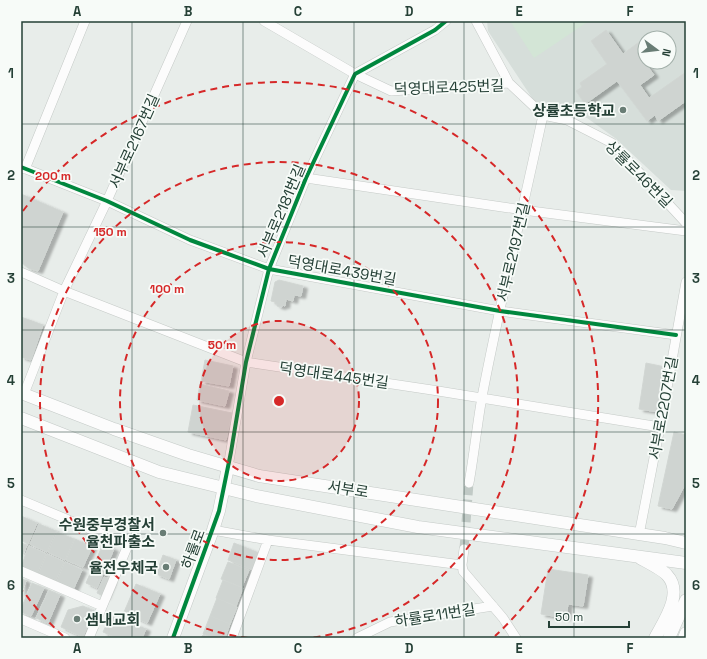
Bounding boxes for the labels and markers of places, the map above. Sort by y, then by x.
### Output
place label: 상률초등학교 [532,101,615,120]
marker: 상률초등학교 [618,105,628,115]
centre of rings [272,394,286,408]
place label: 수원중부경찰서 율천파출소 [58,515,155,551]
marker: 수원중부경찰서 율천파출소 [158,528,168,538]
place label: 율전우체국 [89,558,158,577]
marker: 율전우체국 [161,562,171,572]
place label: 샘내교회 [85,610,140,629]
marker: 샘내교회 [72,614,82,624]

